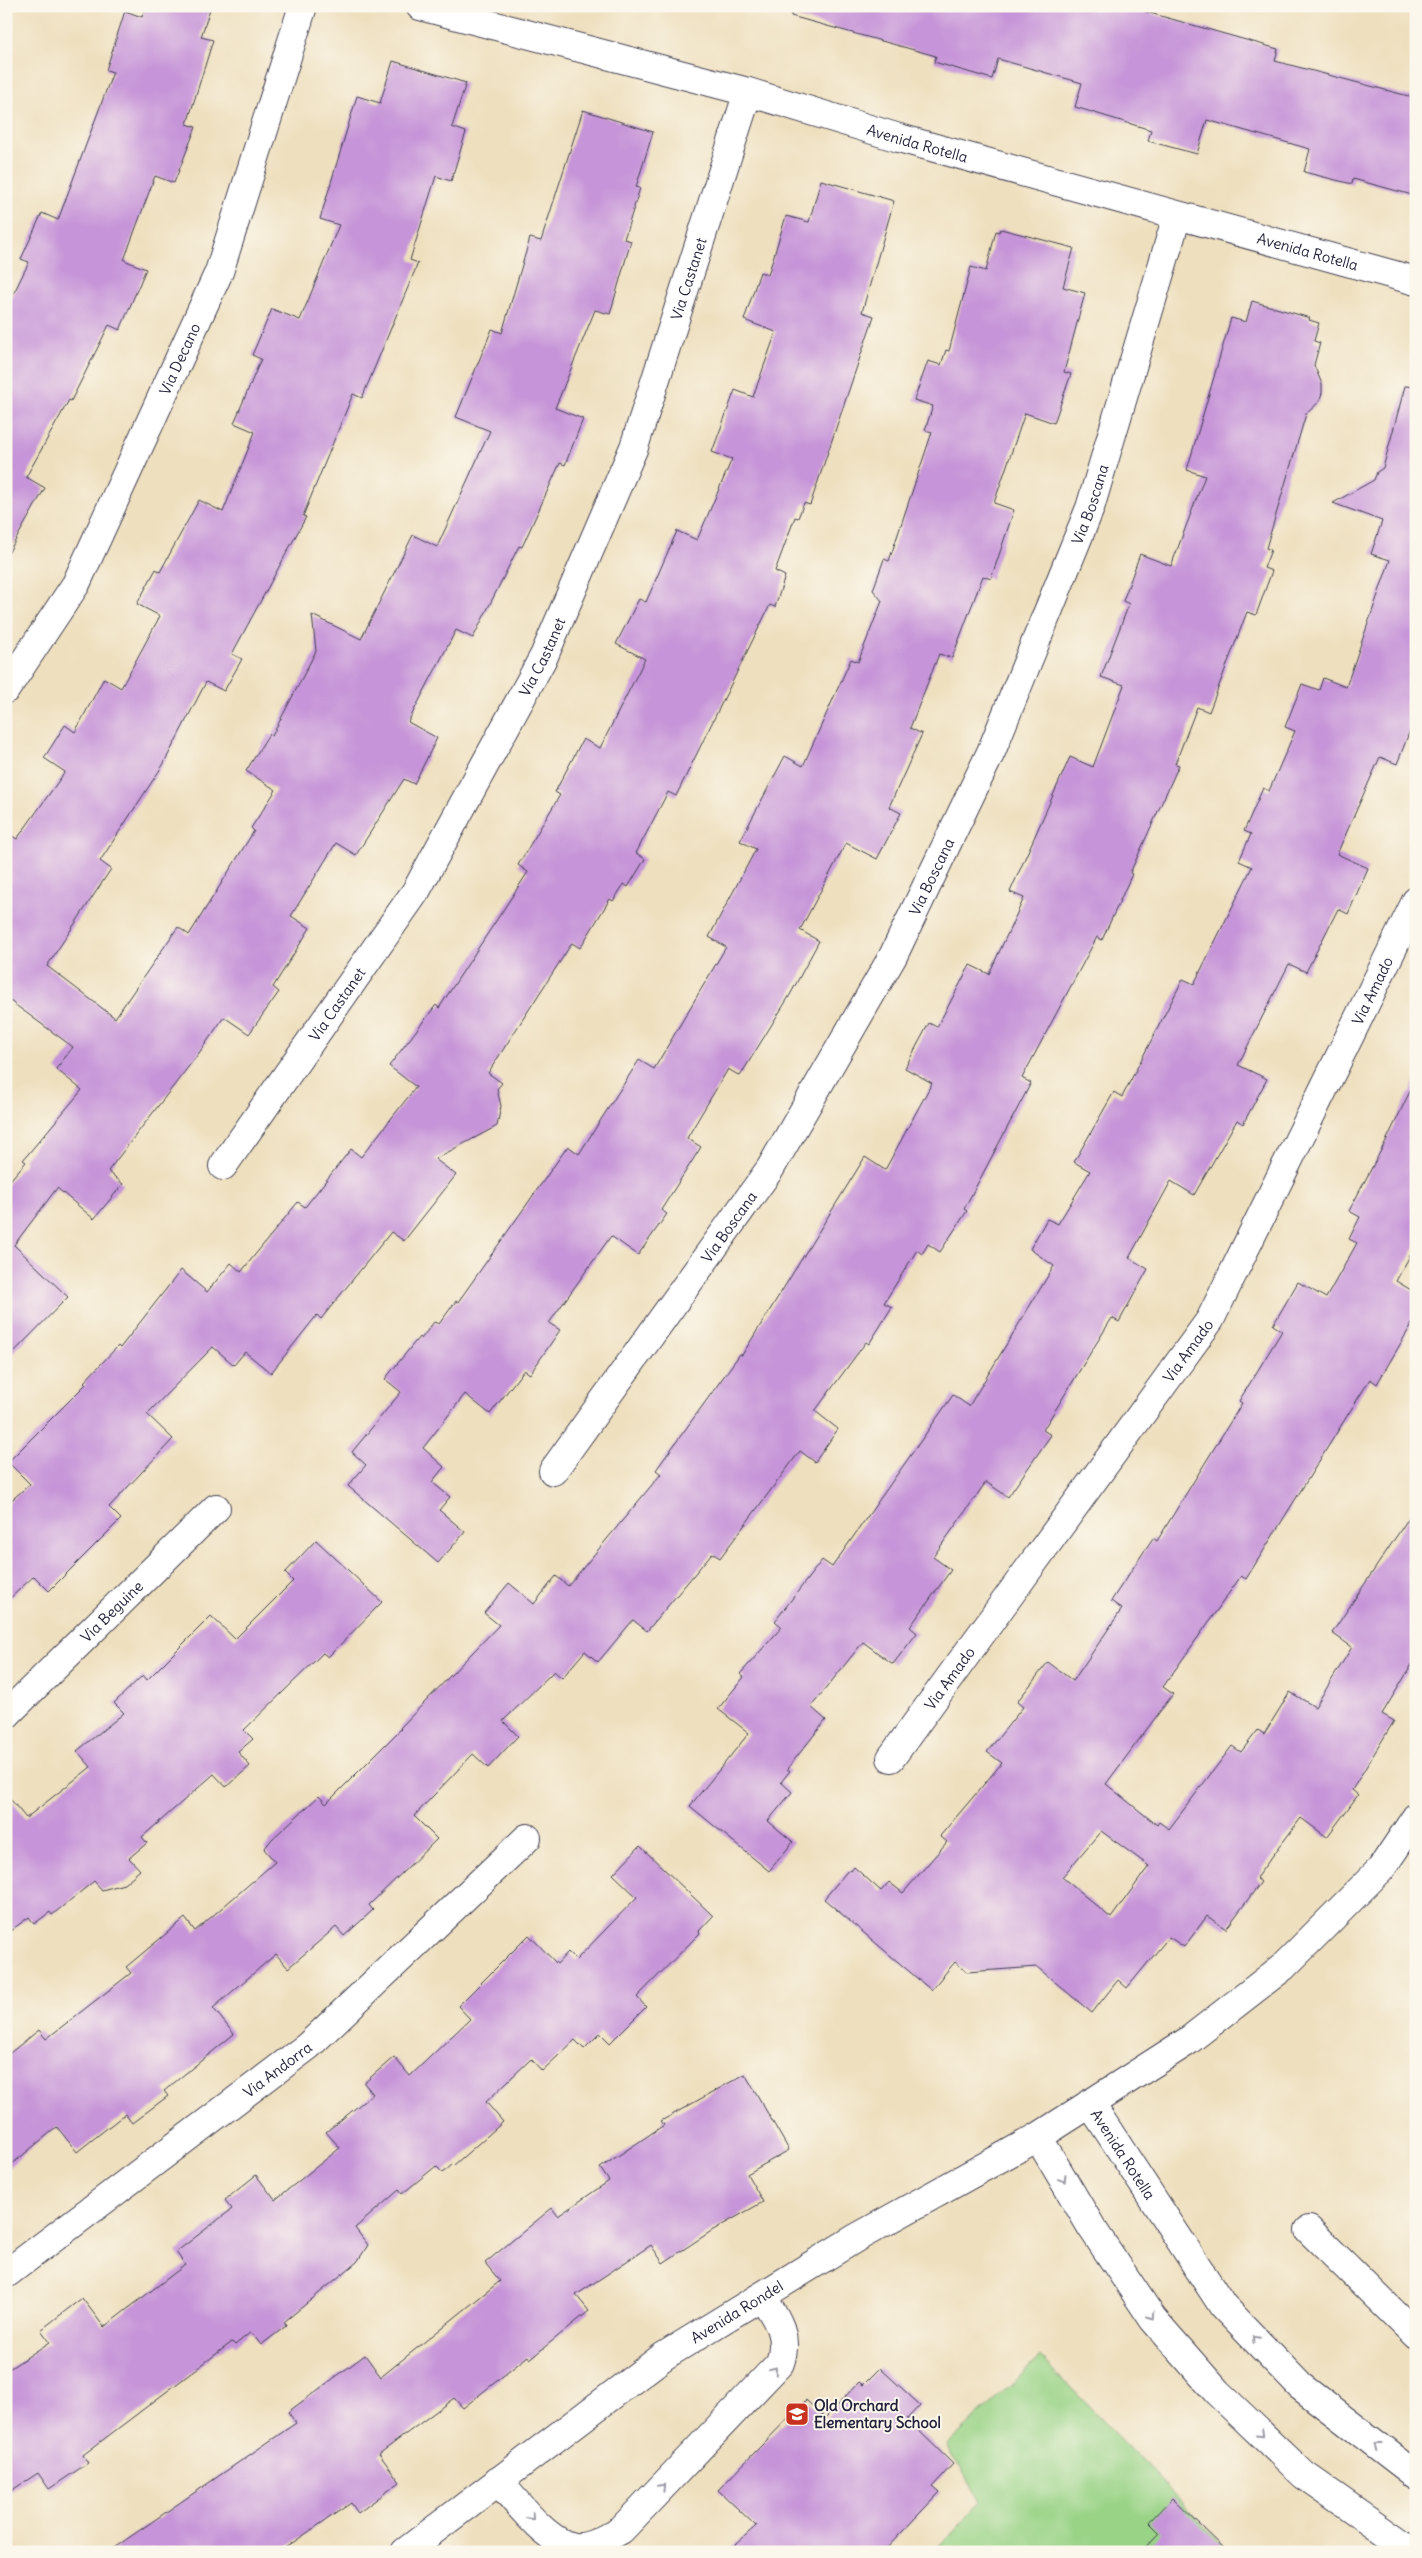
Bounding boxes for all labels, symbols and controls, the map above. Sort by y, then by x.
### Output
street label: Avenida Rotella [865,119,970,166]
street label: Avenida Rotella [1255,228,1361,274]
street label: Via Castanet [666,235,710,322]
street label: Via Decano [155,320,204,398]
street label: Via Boscana [1067,462,1112,547]
street label: Via Castanet [514,614,569,699]
street label: Via Boscana [905,834,958,918]
street label: Via Amado [1347,953,1397,1028]
street label: Via Castanet [304,963,369,1044]
street label: Via Boscana [697,1187,761,1266]
street label: Via Amado [1158,1315,1217,1386]
street label: Via Beguine [76,1576,147,1646]
street label: Via Amado [920,1643,979,1713]
street label: Via Andorra [239,2037,316,2101]
street label: Avenida Rotella [1087,2105,1160,2203]
one-way arrow [1057,2173,1067,2182]
street label: Avenida Rondel [687,2276,786,2347]
one-way arrow [1145,2310,1154,2320]
one-way arrow [1252,2336,1261,2345]
one-way arrow [768,2367,776,2376]
place label: Old Orchard Elementary School [814,2396,941,2433]
school or university icon: Old Orchard Elementary School [784,2401,810,2427]
one-way arrow [1256,2428,1265,2437]
one-way arrow [1374,2443,1383,2451]
one-way arrow [656,2484,665,2493]
one-way arrow [525,2512,534,2521]

